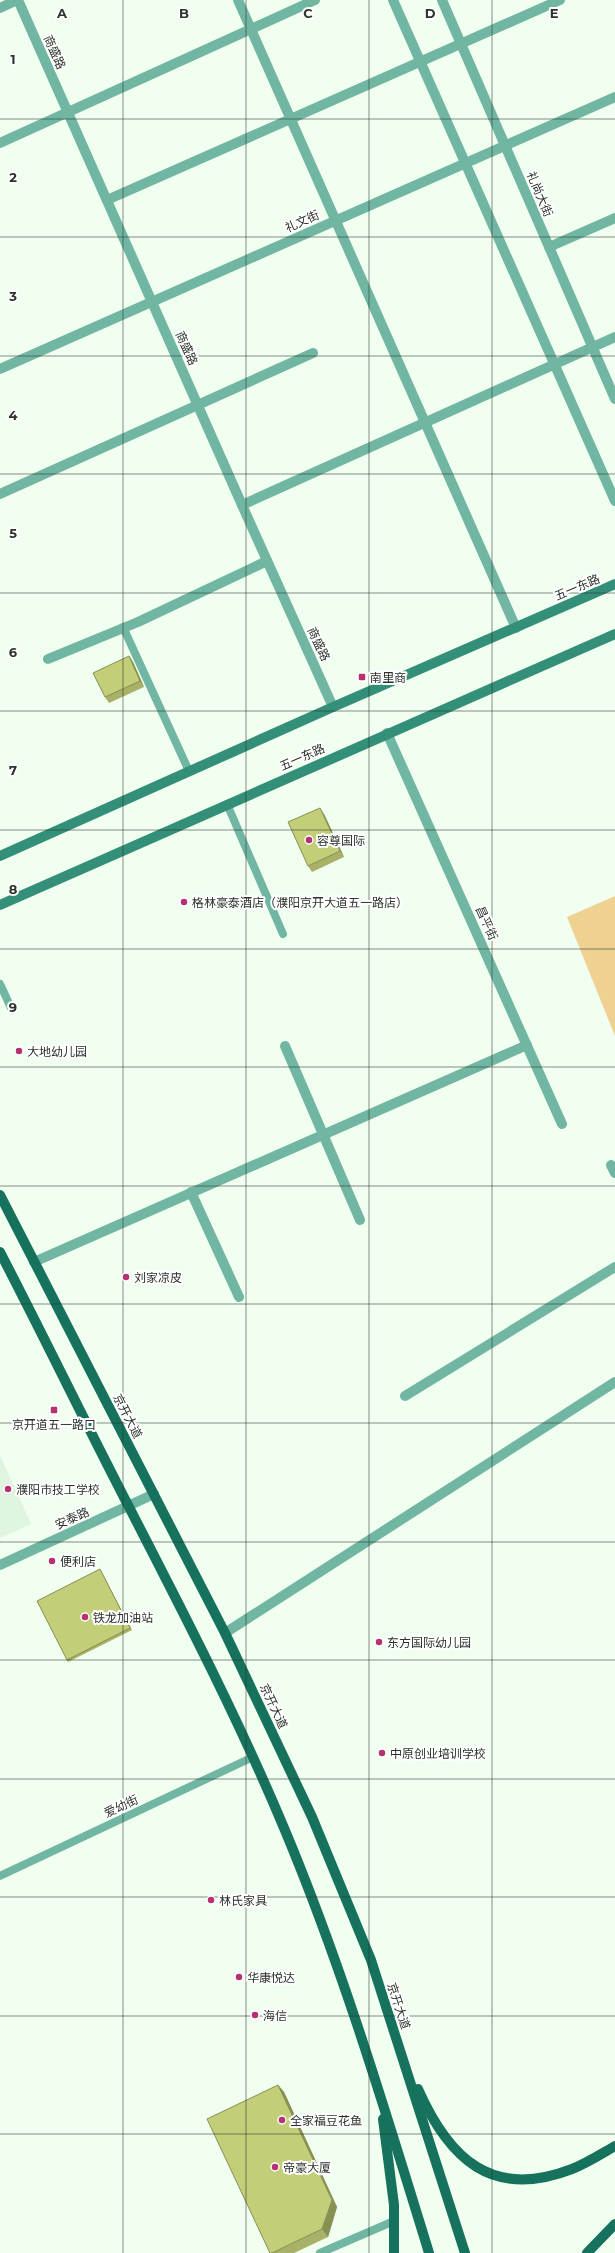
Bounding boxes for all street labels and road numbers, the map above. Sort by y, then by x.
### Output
street label: 商盛路 [41,32,69,72]
street label: 礼尚大街 [524,169,556,219]
street label: 礼文街 [282,207,322,235]
street label: 商盛路 [173,328,201,368]
street label: 五一东路 [552,571,602,603]
street label: 商盛路 [305,625,333,663]
street label: 五一东路 [277,740,327,774]
street label: 昌平街 [473,903,501,943]
street label: 京开大道 [110,1391,146,1441]
street label: 安泰路 [52,1504,92,1532]
street label: 京开大道 [257,1681,291,1731]
street label: 爱幼街 [102,1792,140,1820]
street label: 京开大道 [384,1981,414,2031]

